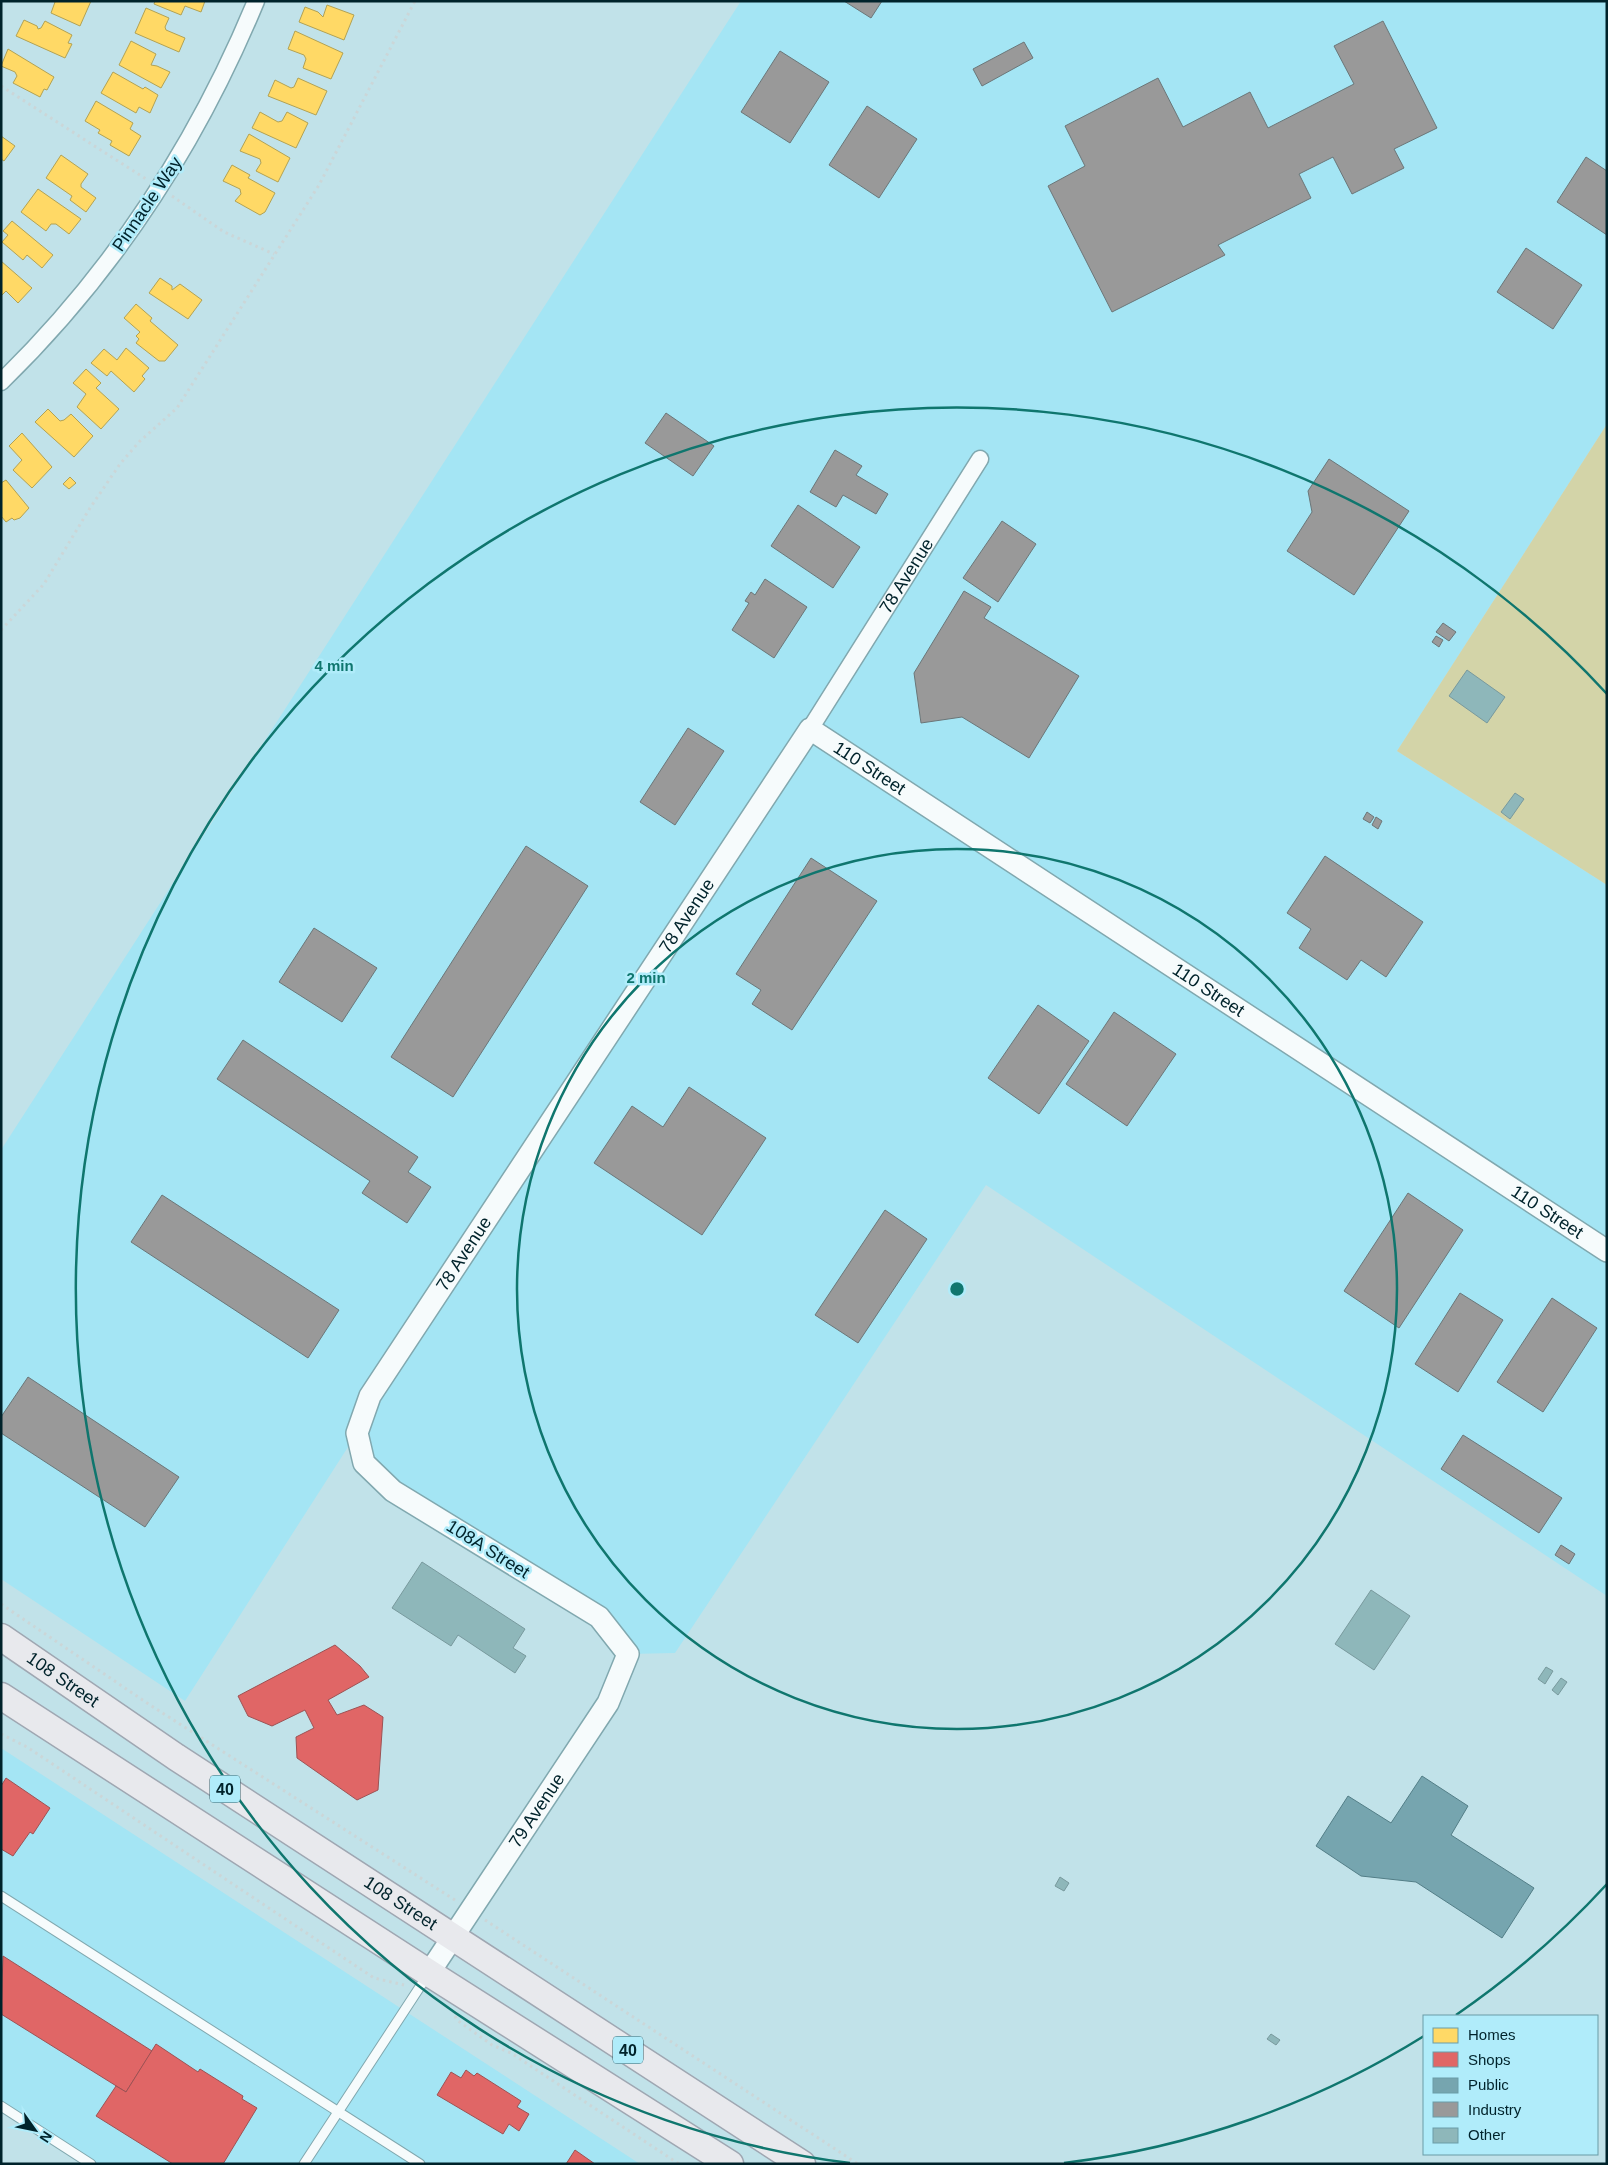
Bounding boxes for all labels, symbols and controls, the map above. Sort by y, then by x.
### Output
street label: Pinnacle Way [108,153,186,255]
street label: 78 Avenue [875,535,937,617]
text: 4 min [314,657,354,674]
street label: 110 Street [830,737,909,799]
street label: 78 Avenue [655,875,718,957]
street label: 110 Street [1169,959,1248,1021]
text: 2 min [626,969,666,986]
street label: 110 Street [1508,1181,1587,1243]
street label: 78 Avenue [432,1213,495,1295]
centre of rings [948,1280,966,1298]
street label: 108A Street [443,1516,533,1582]
street label: 108 Street [23,1648,103,1711]
street label: 79 Avenue [505,1770,569,1851]
road number: 40 [210,1776,240,1802]
street label: 108 Street [360,1872,441,1934]
legend [1423,2015,1598,2155]
text: Homes [1468,2026,1516,2043]
road number: 40 [613,2036,643,2064]
text: Shops [1468,2051,1511,2068]
text: Public [1468,2076,1509,2093]
text: Industry [1468,2101,1522,2118]
north arrow [10,2105,60,2155]
text: Other [1468,2126,1506,2143]
text: N [36,2128,55,2146]

